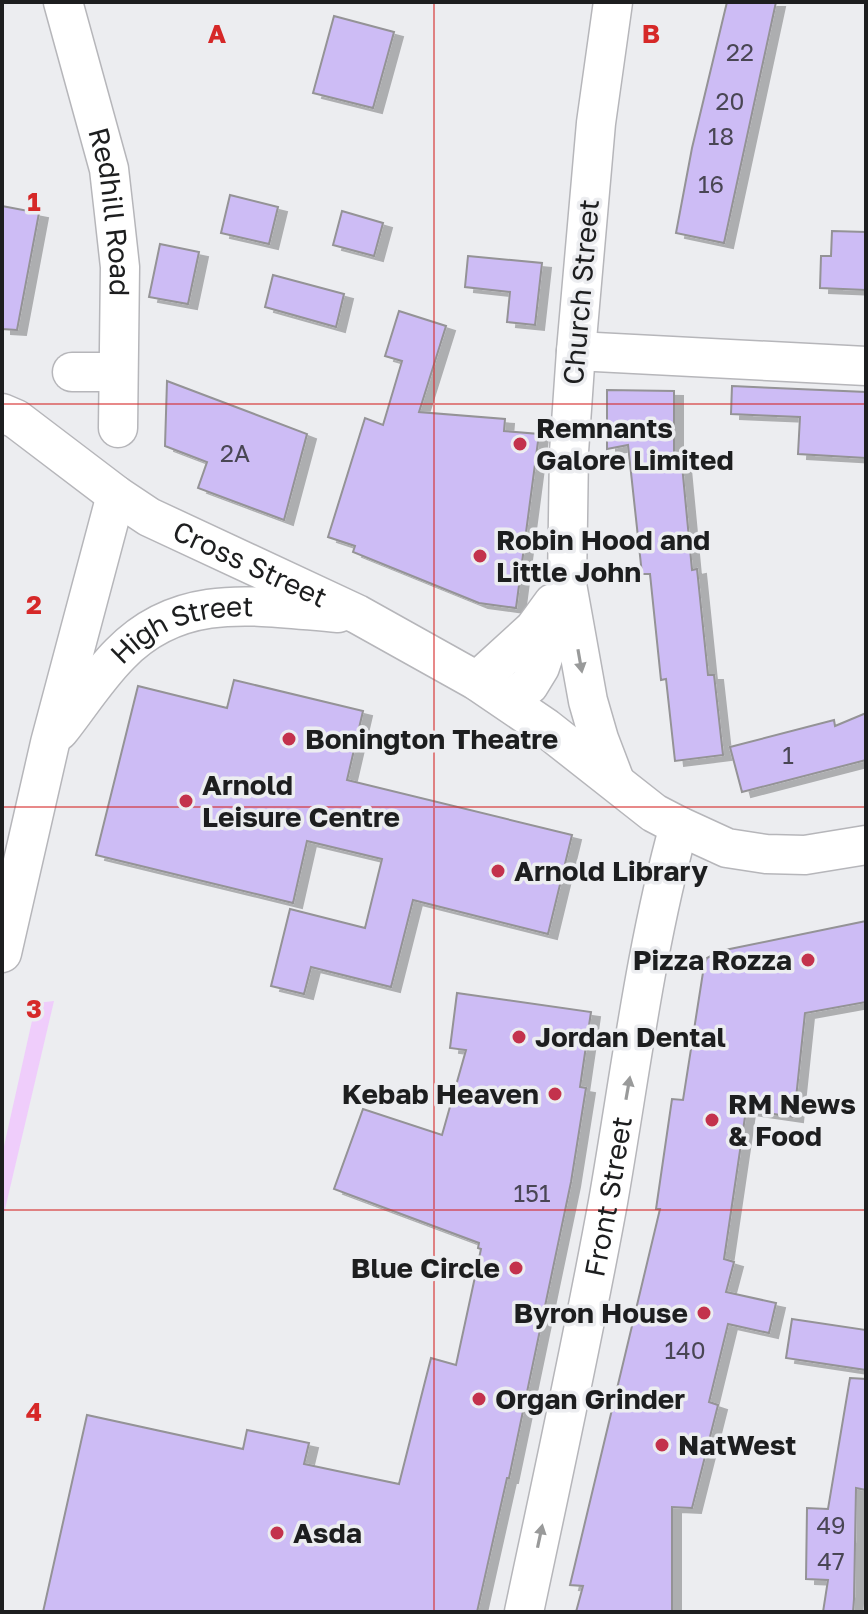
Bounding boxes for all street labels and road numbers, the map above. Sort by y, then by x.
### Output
street label: Redhill Road [82,123,137,297]
street label: Church Street [556,198,605,386]
street label: Cross Street [168,514,333,614]
street label: High Street [103,589,254,670]
street label: Front Street [577,1114,638,1279]

